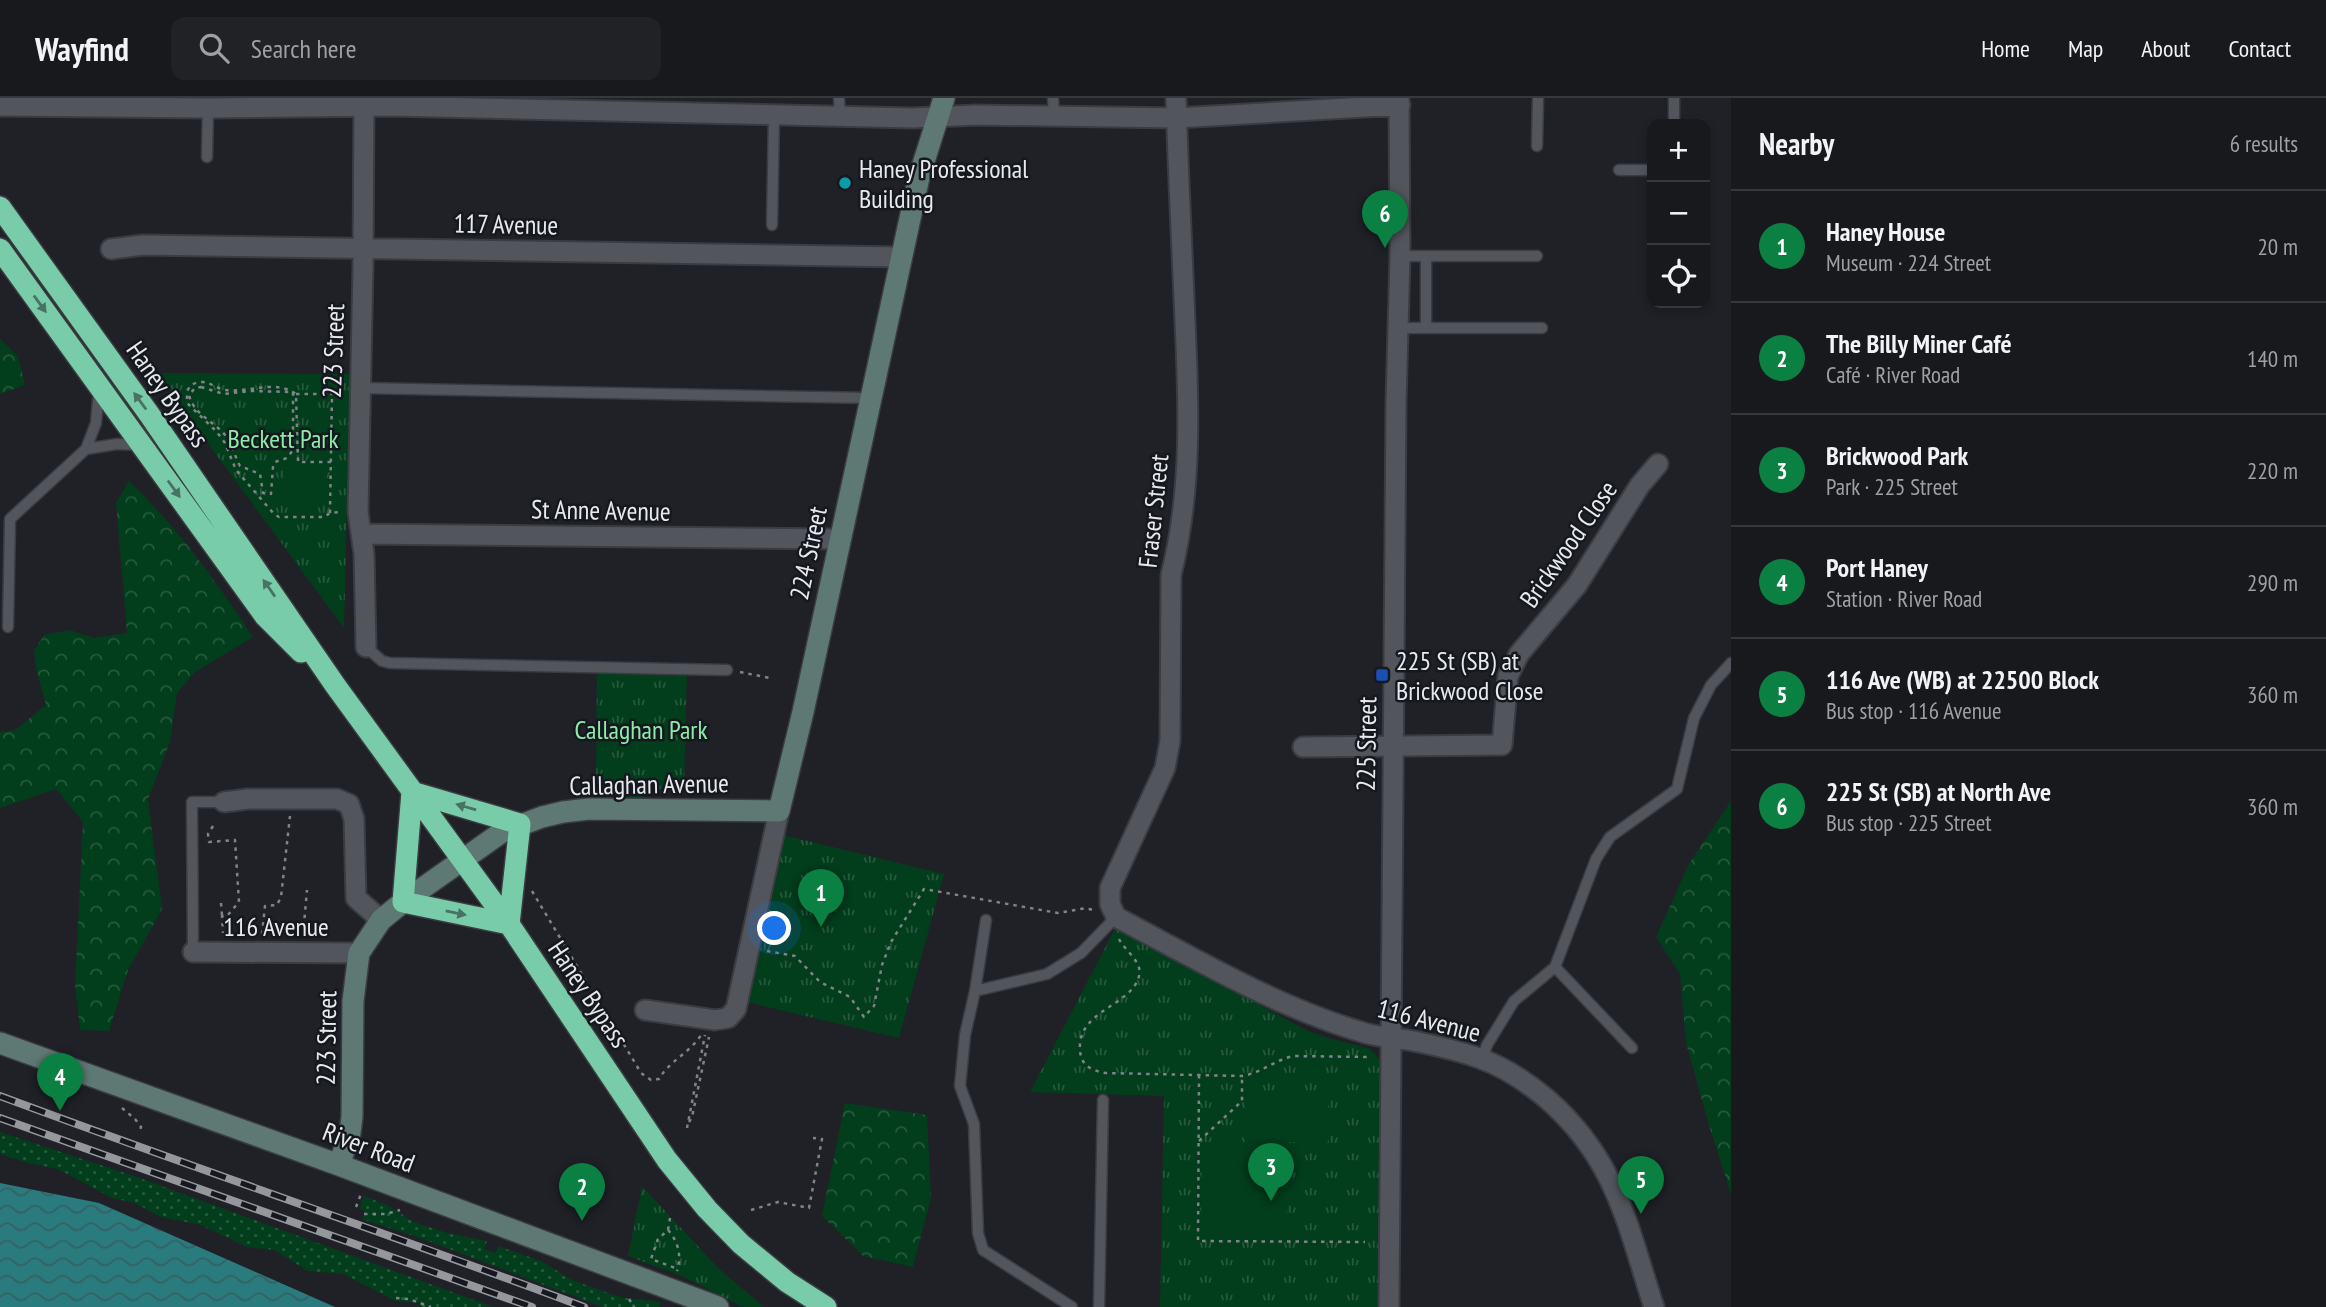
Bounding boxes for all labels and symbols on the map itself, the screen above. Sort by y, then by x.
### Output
place label: Haney Professional Building [859,152,1028,215]
marker: Haney Professional Building [837,175,853,191]
pin: 6 [1362,190,1408,248]
street label: 117 Avenue [453,207,559,241]
one-way arrow [33,295,47,314]
street label: 223 Street [315,303,351,399]
street label: Haney Bypass [120,335,216,453]
one-way arrow [133,392,147,410]
park label: Beckett Park [227,422,339,455]
street label: Fraser Street [1131,452,1175,570]
street label: Brickwood Close [1512,474,1624,614]
one-way arrow [167,480,181,498]
street label: St Anne Avenue [531,492,671,528]
street label: 224 Street [782,503,834,603]
one-way arrow [262,579,276,597]
place label: 225 St (SB) at Brickwood Close [1396,644,1543,707]
marker: 225 St (SB) at Brickwood Close [1374,667,1390,683]
street label: 225 Street [1349,697,1383,791]
park label: Callaghan Park [574,713,708,746]
street label: Callaghan Avenue [569,766,729,802]
one-way arrow [455,802,476,812]
pin: 1 [798,869,844,927]
one-way arrow [445,908,467,919]
street label: 116 Avenue [223,910,329,943]
your location [757,911,791,945]
street label: Haney Bypass [541,934,637,1054]
street label: 223 Street [309,991,343,1085]
street label: 116 Avenue [1374,991,1484,1049]
pin: 4 [37,1053,83,1111]
street label: River Road [318,1114,420,1180]
pin: 3 [1248,1143,1294,1201]
pin: 5 [1618,1156,1664,1214]
pin: 2 [559,1163,605,1221]

